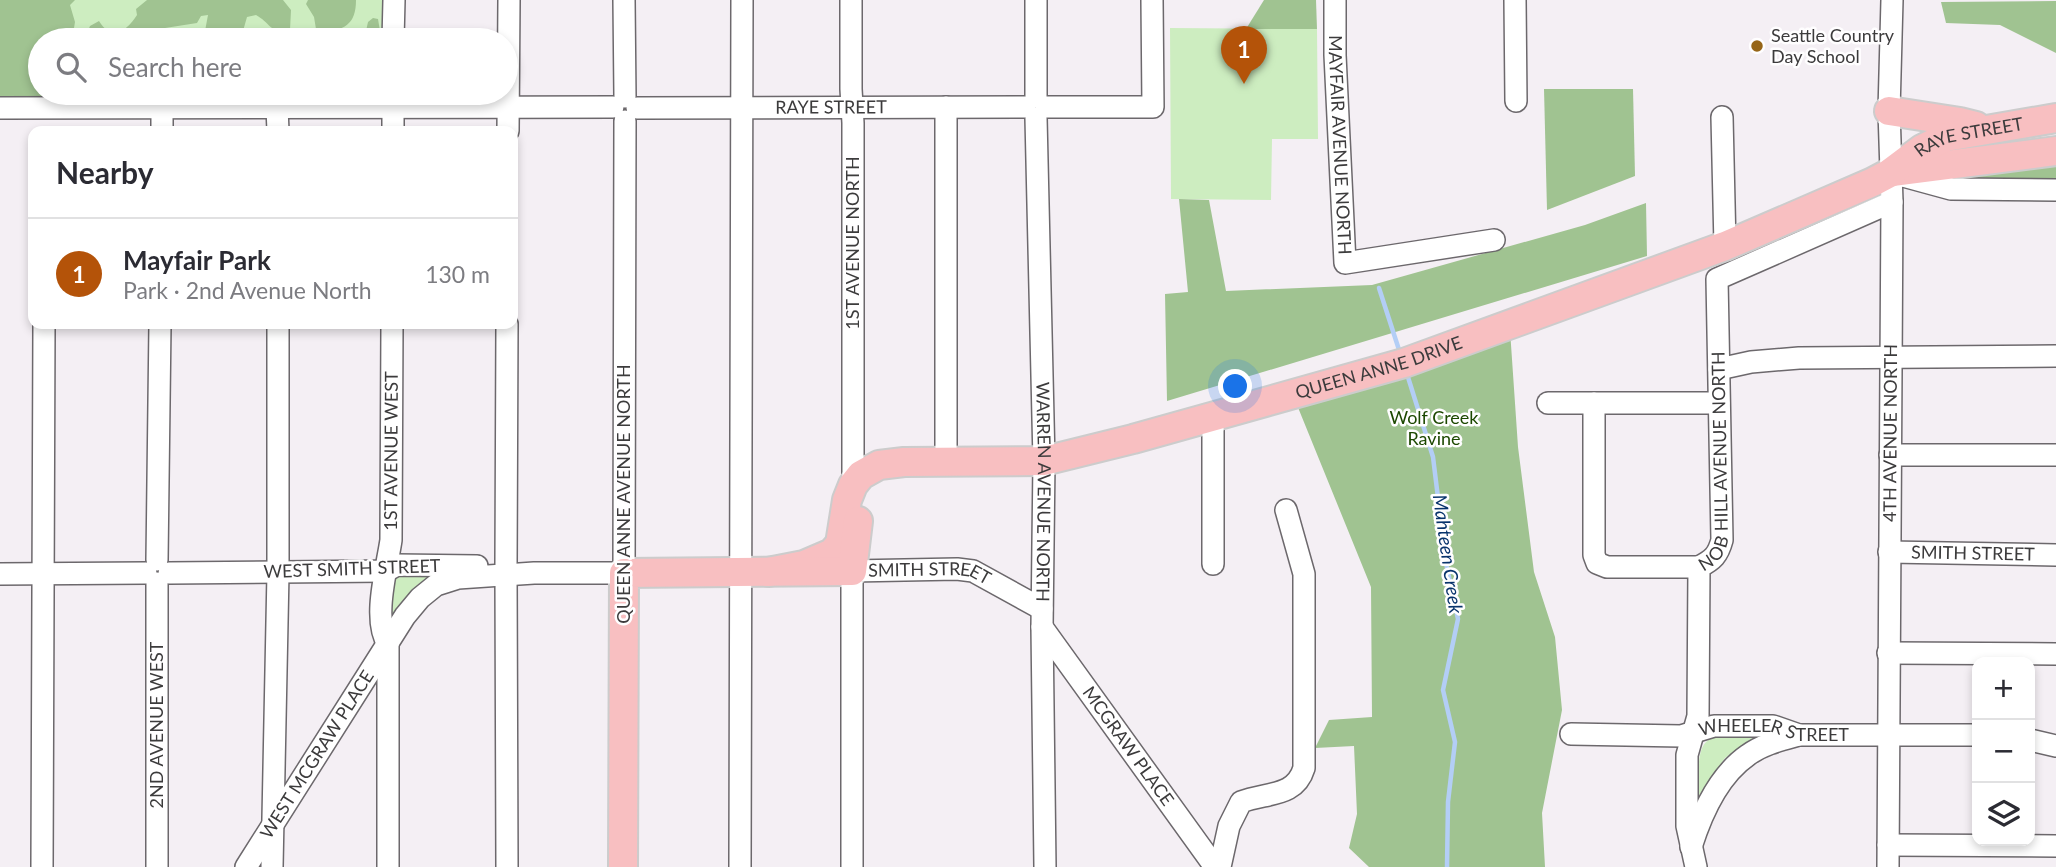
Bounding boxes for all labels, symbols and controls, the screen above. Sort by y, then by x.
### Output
place label: Seattle Country Day School [1771,24,1895,67]
pin: 1 [1221,26,1267,84]
search box [28,28,518,105]
street label: MAYFAIR AVENUE NORTH [1325,35,1357,255]
marker: Seattle Country Day School [1749,38,1765,54]
icon: search [52,48,90,86]
text: Search here [108,51,242,83]
street label: RAYE STREET [775,95,887,118]
street label: RAYE STREET [1910,112,2025,161]
text: Nearby [56,154,154,190]
street label: 1ST AVENUE NORTH [841,156,863,330]
text: Mayfair Park [123,244,271,276]
text: 1 [72,260,86,288]
text: 130 m [425,260,490,288]
text: Park · 2nd Avenue North [123,276,372,304]
street label: QUEEN ANNE DRIVE [1293,331,1465,403]
street label: 4TH AVENUE NORTH [1878,344,1901,522]
street label: NOB HILL AVENUE NORTH [1694,351,1733,575]
street label: QUEEN ANNE AVENUE NORTH [612,364,634,624]
your location [1218,369,1252,403]
street label: 1ST AVENUE WEST [379,371,402,531]
street label: WARREN AVENUE NORTH [1032,382,1056,602]
park label: Wolf Creek Ravine [1390,406,1479,449]
water label: Mahteen Creek [1429,493,1468,616]
street label: SMITH STREET [1911,540,2035,565]
street label: WEST SMITH STREET [263,554,441,582]
street label: SMITH STREET [868,557,995,589]
street label: 2ND AVENUE WEST [145,641,167,808]
map controls [1972,657,2035,846]
button: + [1972,657,2035,720]
street label: WEST MCGRAW PLACE [255,666,378,842]
street label: MCGRAW PLACE [1078,682,1179,810]
street label: WHEELER STREET [1696,713,1849,745]
button: − [1972,720,2035,783]
button: layers [1972,783,2035,846]

